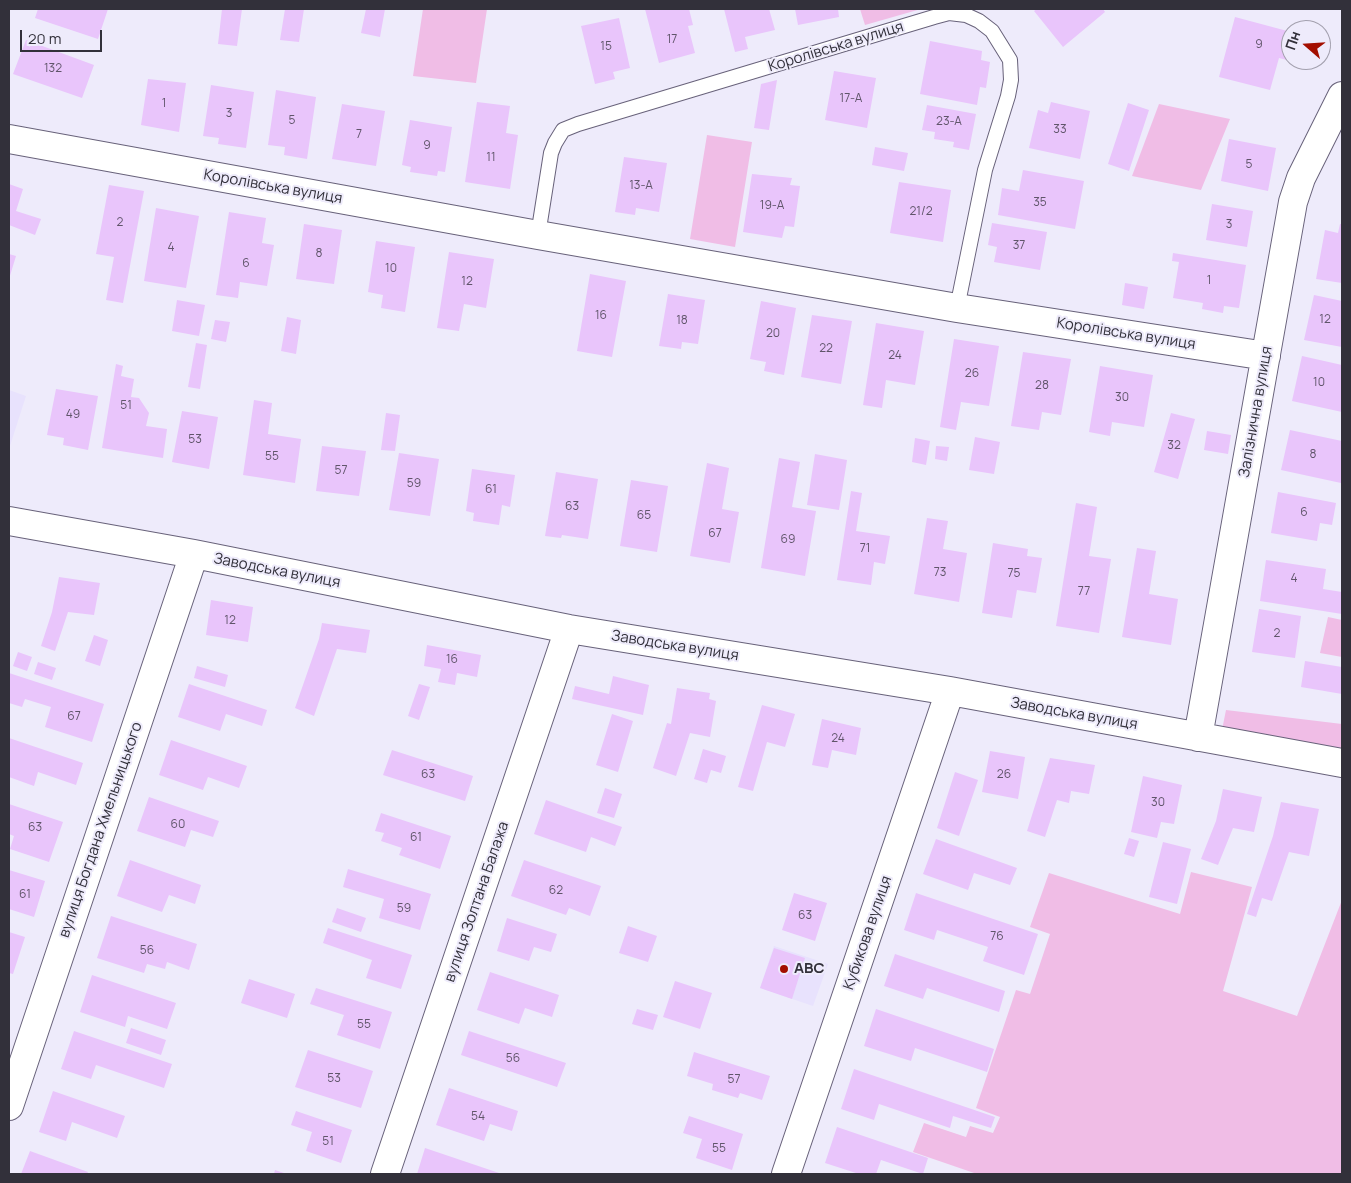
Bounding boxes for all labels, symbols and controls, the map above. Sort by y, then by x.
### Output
street label: Королівська вулиця [766,18,906,76]
scale bar [22,20,105,52]
north arrow [1281,20,1331,70]
text: 20 m [28,28,61,49]
text: Пн [1280,28,1304,52]
house number: 17 [667,33,677,47]
house number: 9 [1255,38,1263,52]
house number: 15 [600,40,612,54]
house number: 132 [44,62,62,76]
house number: 17-А [840,92,862,106]
house number: 1 [162,97,166,111]
house number: 3 [226,107,232,121]
house number: 5 [289,114,295,128]
house number: 23-А [936,115,962,129]
house number: 33 [1053,123,1067,137]
house number: 7 [356,128,362,142]
house number: 9 [423,139,431,153]
house number: 11 [486,151,496,165]
house number: 5 [1246,158,1252,172]
street label: Королівська вулиця [202,166,344,208]
house number: 13-А [629,179,653,193]
house number: 35 [1033,196,1047,210]
house number: 19-А [760,199,784,213]
house number: 21/2 [909,205,933,219]
house number: 2 [117,216,123,230]
house number: 3 [1226,218,1232,232]
house number: 37 [1013,239,1025,253]
house number: 4 [167,241,175,255]
house number: 8 [316,247,322,261]
house number: 6 [242,257,250,271]
house number: 10 [385,262,397,276]
house number: 1 [1207,274,1211,288]
house number: 12 [461,275,473,289]
house number: 16 [595,309,607,323]
house number: 12 [1319,313,1331,327]
house number: 18 [676,314,688,328]
street label: Королівська вулиця [1055,314,1197,354]
house number: 20 [766,327,780,341]
house number: 22 [819,342,833,356]
street label: Залізнична вулиця [1236,345,1276,479]
house number: 24 [888,349,902,363]
house number: 26 [965,367,979,381]
house number: 10 [1313,376,1325,390]
house number: 28 [1035,379,1049,393]
house number: 30 [1115,391,1129,405]
house number: 51 [120,399,132,413]
house number: 49 [66,408,80,422]
house number: 53 [188,433,202,447]
house number: 32 [1167,439,1181,453]
house number: 8 [1310,448,1316,462]
house number: 55 [265,450,279,464]
house number: 57 [335,464,347,478]
house number: 59 [407,477,421,491]
house number: 61 [485,483,497,497]
house number: 63 [565,500,579,514]
house number: 6 [1300,506,1308,520]
house number: 65 [637,509,651,523]
house number: 67 [708,527,722,541]
house number: 69 [781,533,795,547]
house number: 71 [860,542,870,556]
street label: Заводська вулиця [212,550,342,592]
house number: 73 [934,566,946,580]
house number: 75 [1008,567,1020,581]
house number: 4 [1290,572,1298,586]
house number: 77 [1078,585,1090,599]
house number: 12 [224,614,236,628]
street label: Заводська вулиця [610,627,740,665]
house number: 2 [1274,627,1280,641]
house number: 16 [446,653,458,667]
street label: Заводська вулиця [1009,694,1139,734]
house number: 67 [67,710,81,724]
street label: вулиця Богдана Хмельницького [56,720,146,940]
house number: 24 [831,732,845,746]
house number: 63 [421,768,435,782]
house number: 26 [997,768,1011,782]
house number: 30 [1151,796,1165,810]
house number: 60 [171,818,185,832]
street label: вулиця Золтана Балажа [441,819,513,985]
house number: 63 [28,821,42,835]
house number: 61 [410,831,422,845]
street label: Кубикова вулиця [840,874,896,992]
house number: 62 [549,884,563,898]
house number: 61 [19,888,31,902]
house number: 59 [397,902,411,916]
house number: 63 [798,909,812,923]
house number: 76 [990,930,1004,944]
house number: 56 [140,944,154,958]
place label: ABC [794,960,825,978]
marker: ABC [778,963,790,975]
house number: 55 [357,1018,371,1032]
house number: 56 [506,1052,520,1066]
house number: 53 [327,1072,341,1086]
house number: 57 [728,1073,740,1087]
house number: 54 [471,1110,485,1124]
house number: 51 [322,1135,334,1149]
house number: 55 [712,1142,726,1156]

